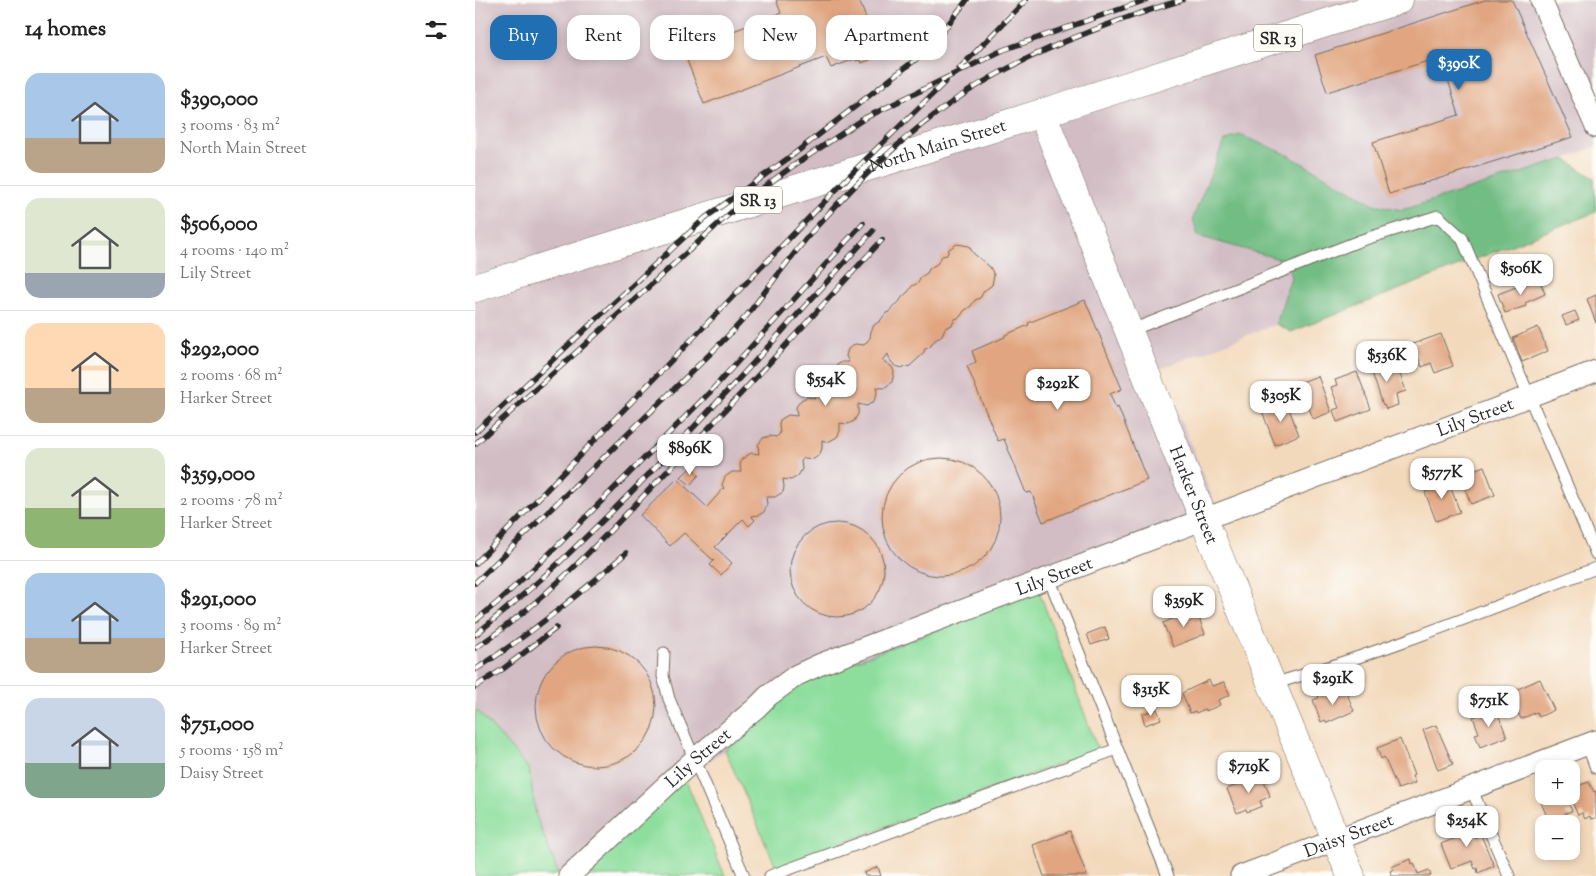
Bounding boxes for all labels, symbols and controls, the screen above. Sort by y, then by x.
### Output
text: 14 homes [25,15,106,45]
chip: Buy [490,15,557,60]
chip: Rent [567,15,640,60]
chip: Filters [650,15,734,60]
chip: New [744,15,816,60]
chip: Apartment [826,15,947,60]
icon: filters [422,16,450,44]
road number: SR 13 [1254,24,1302,52]
pin: $390K [1424,48,1494,91]
text: $390K [1438,53,1480,76]
text: $390,000 [180,85,258,115]
icon: home [65,93,125,153]
street label: North Main Street [866,114,1010,181]
text: 3 rooms · 83 m² [180,115,280,138]
text: North Main Street [180,138,306,161]
road number: SR 13 [734,186,782,214]
text: $506,000 [180,210,258,240]
icon: home [65,218,125,278]
text: 4 rooms · 140 m² [180,240,289,263]
pin: $506K [1486,254,1556,296]
text: $506K [1500,258,1542,281]
text: Lily Street [180,263,251,286]
text: $292,000 [180,335,259,365]
pin: $536K [1352,340,1422,383]
icon: home [65,343,125,403]
text: $536K [1367,345,1407,368]
pin: $554K [791,364,861,407]
text: 2 rooms · 68 m² [180,365,283,388]
pin: $292K [1023,368,1093,411]
text: $554K [806,369,846,392]
text: $292K [1037,373,1079,396]
pin: $305K [1246,380,1316,423]
text: $305K [1261,385,1301,408]
text: Harker Street [180,388,272,411]
street label: Lily Street [1434,392,1518,445]
pin: $896K [655,434,725,476]
text: $896K [668,438,712,461]
street label: Harker Street [1161,443,1224,549]
pin: $577K [1407,458,1477,500]
text: $359,000 [180,460,255,490]
text: $577K [1421,462,1463,485]
icon: home [65,468,125,528]
text: 2 rooms · 78 m² [180,490,283,513]
text: Harker Street [180,513,272,536]
street label: Lily Street [1013,551,1097,604]
text: $291,000 [180,585,256,615]
pin: $359K [1149,586,1219,628]
text: $359K [1164,590,1204,613]
icon: home [65,593,125,653]
text: 3 rooms · 89 m² [180,615,282,638]
text: Harker Street [180,638,272,661]
pin: $291K [1298,664,1368,706]
text: $291K [1313,668,1353,691]
pin: $315K [1116,674,1186,717]
text: $315K [1132,679,1170,702]
pin: $751K [1454,686,1524,728]
text: $751K [1469,690,1509,713]
text: $751,000 [180,710,254,740]
icon: home [65,718,125,778]
street label: Lily Street [660,723,738,795]
text: 5 rooms · 158 m² [180,740,284,763]
pin: $719K [1214,752,1284,794]
text: $719K [1228,756,1270,779]
map controls [1535,760,1580,860]
button: + [1535,760,1580,805]
text: Daisy Street [180,763,264,786]
pin: $254K [1432,806,1502,848]
street label: Daisy Street [1301,808,1398,866]
text: $254K [1446,810,1488,833]
button: − [1535,815,1580,860]

